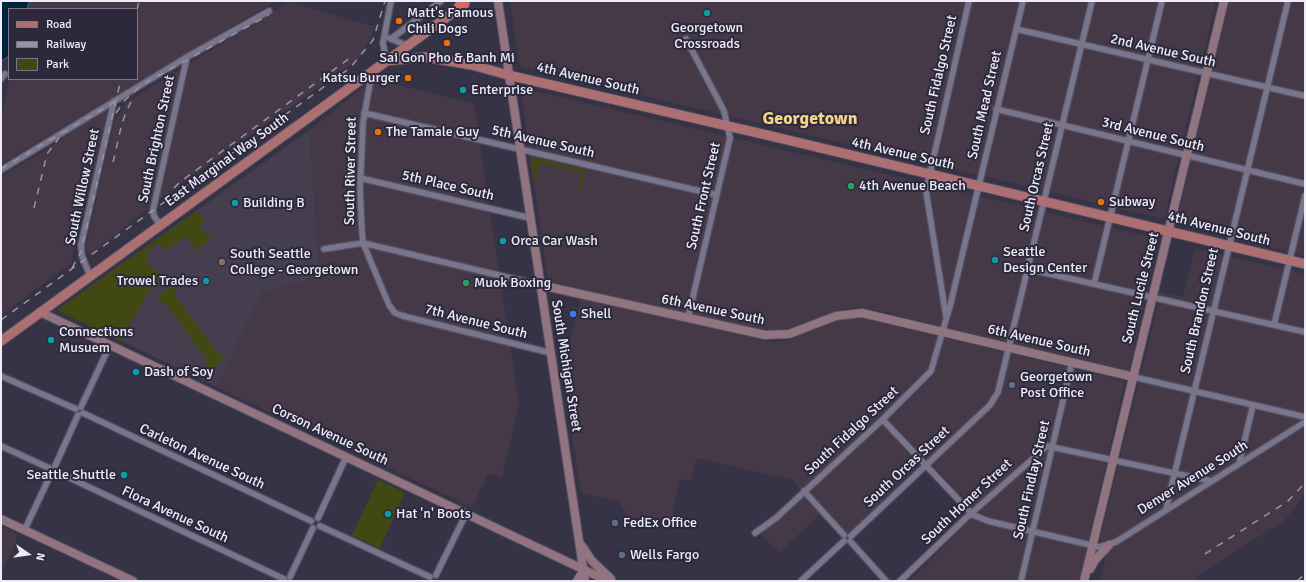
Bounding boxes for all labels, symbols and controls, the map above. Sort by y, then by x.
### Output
place label: Matt's Famous Chili Dogs [407,5,493,38]
legend [8,8,138,80]
marker: Georgetown Crossroads [702,8,712,18]
street label: South Fidalgo Street [917,14,961,136]
marker: Matt's Famous Chili Dogs [394,16,404,26]
text: Road [46,17,72,32]
place label: Georgetown Crossroads [671,20,743,52]
street label: 2nd Avenue South [1109,31,1217,71]
text: Railway [46,37,86,52]
marker: Sai Gon Pho & Banh Mi [442,38,452,48]
street label: South Mead Street [964,49,1006,161]
place label: Sai Gon Pho & Banh Mi [379,50,515,66]
text: Park [46,57,69,72]
street label: 4th Avenue South [535,59,641,99]
place label: Katsu Burger [322,70,400,86]
marker: Katsu Burger [403,73,413,83]
street label: South Brighton Street [135,74,179,204]
place label: Enterprise [471,82,533,98]
marker: Enterprise [458,85,468,95]
district label: Georgetown [762,108,858,130]
street label: East Marginal Way South [162,110,292,210]
street label: 3rd Avenue South [1100,114,1206,156]
street label: South River Street [342,117,360,225]
street label: South Orcas Street [1016,121,1058,233]
street label: 5th Avenue South [490,122,596,162]
place label: The Tamale Guy [386,124,479,140]
street label: South Willow Street [62,127,104,247]
marker: The Tamale Guy [373,127,383,137]
street label: 4th Avenue South [850,134,956,174]
street label: South Front Street [683,141,725,251]
street label: 5th Place South [400,167,496,205]
place label: 4th Avenue Beach [859,178,966,194]
marker: 4th Avenue Beach [846,181,856,191]
place label: Subway [1109,194,1155,210]
place label: Building B [243,195,305,211]
marker: Subway [1096,197,1106,207]
marker: Building B [230,198,240,208]
street label: 4th Avenue South [1166,208,1272,250]
street label: South Lucile Street [1119,231,1163,345]
place label: Orca Car Wash [511,233,598,249]
marker: Orca Car Wash [498,236,508,246]
place label: Seattle Design Center [1003,244,1087,276]
place label: South Seattle College - Georgetown [230,246,358,278]
street label: South Brandon Street [1177,247,1223,375]
marker: Seattle Design Center [990,255,1000,265]
marker: South Seattle College - Georgetown [217,257,227,267]
place label: Trowel Trades [117,273,198,289]
place label: Muok Boxing [474,275,551,291]
marker: Trowel Trades [201,276,211,286]
marker: Muok Boxing [461,278,471,288]
street label: 6th Avenue South [660,291,766,329]
street label: South Michigan Street [547,299,585,433]
street label: 7th Avenue South [423,301,529,343]
place label: Shell [581,306,611,322]
marker: Shell [568,309,578,319]
street label: 6th Avenue South [986,321,1092,361]
place label: Connections Musuem [59,324,133,356]
marker: Connections Musuem [46,335,56,345]
place label: Dash of Soy [144,364,213,380]
marker: Dash of Soy [131,367,141,377]
place label: Georgetown Post Office [1020,369,1092,402]
marker: Georgetown Post Office [1007,380,1017,390]
street label: South Fidalgo Street [802,383,902,479]
street label: Corson Avenue South [269,401,391,469]
street label: South Findlay Street [1010,419,1054,541]
street label: Carleton Avenue South [137,421,267,493]
street label: South Orcas Street [860,423,954,511]
street label: Denver Avenue South [1135,437,1251,519]
street label: South Homer Street [918,456,1016,548]
place label: Seattle Shuttle [27,467,116,483]
marker: Seattle Shuttle [119,470,129,480]
street label: Flora Avenue South [119,483,231,547]
place label: Hat 'n' Boots [396,506,471,522]
marker: Hat 'n' Boots [383,509,393,519]
place label: FedEx Office [623,515,697,531]
marker: FedEx Office [610,518,620,528]
north arrow [8,534,48,574]
place label: Wells Fargo [630,547,699,563]
marker: Wells Fargo [617,550,627,560]
text: N [33,552,47,562]

